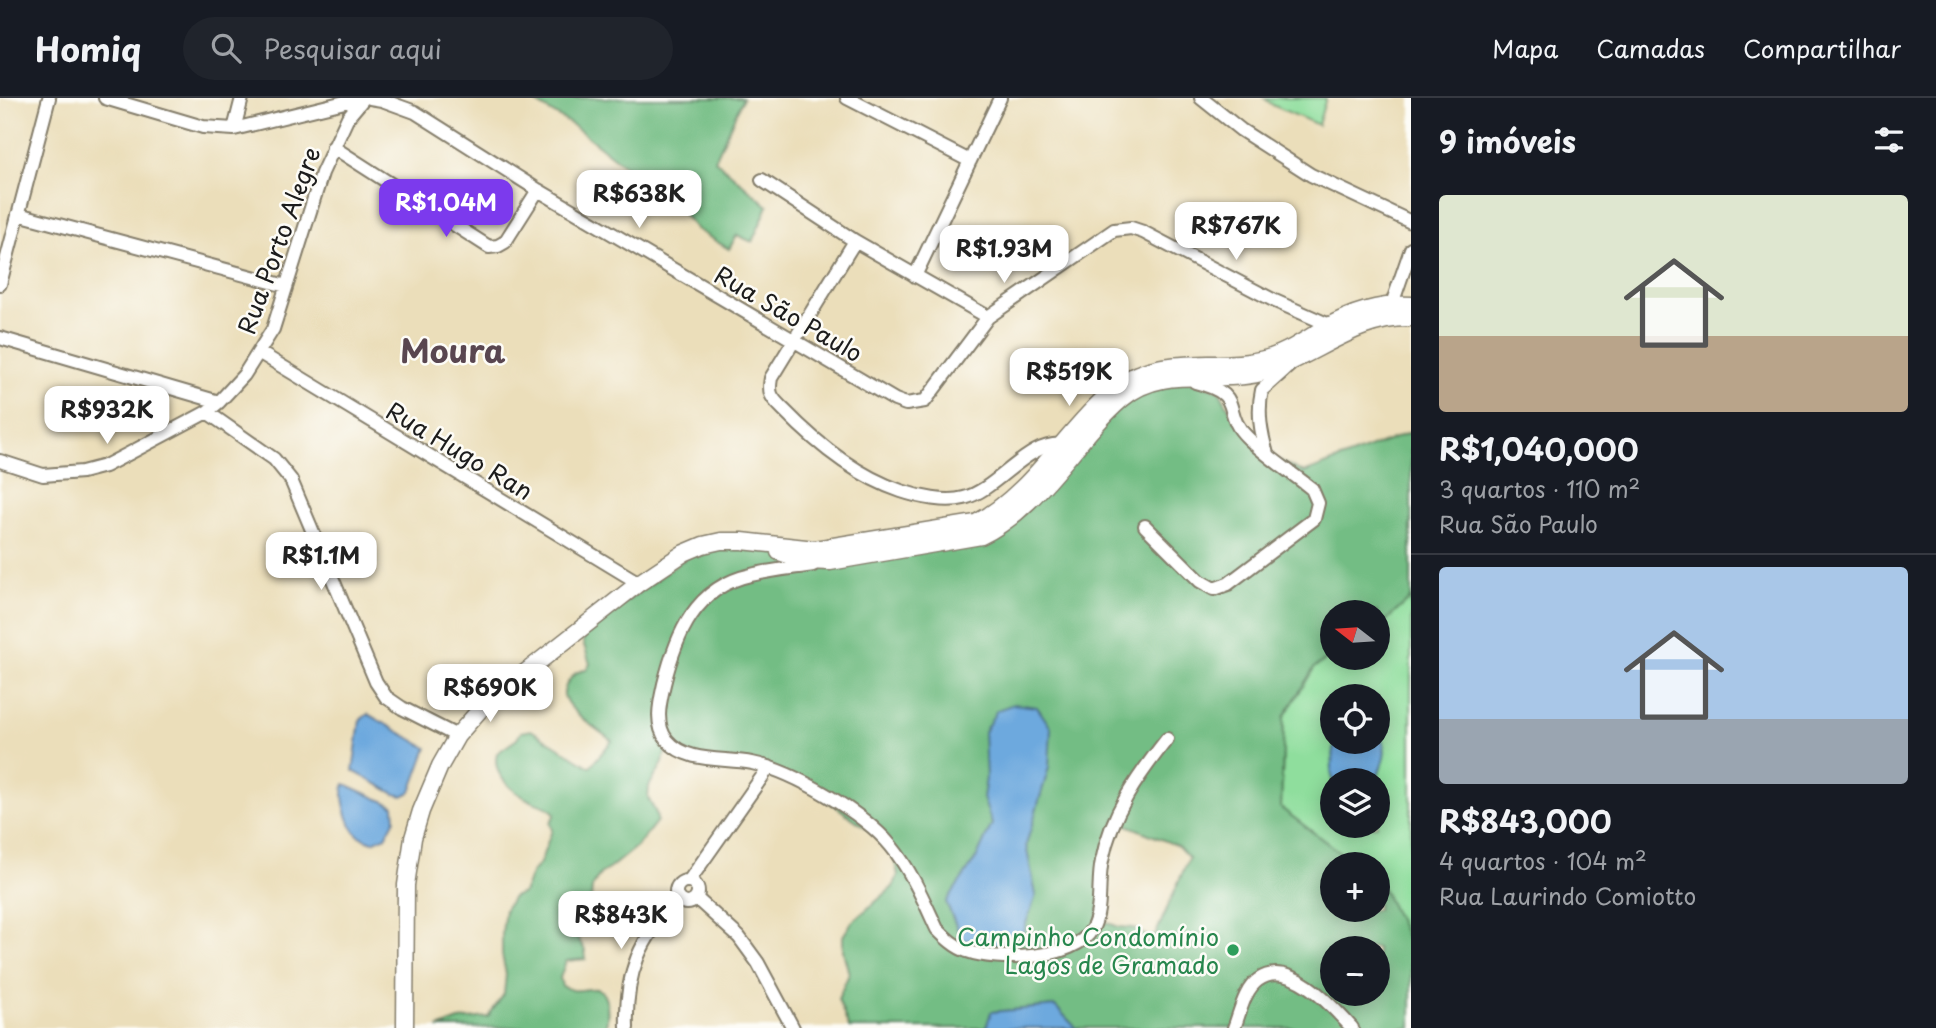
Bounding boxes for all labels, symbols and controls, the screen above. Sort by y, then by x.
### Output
search box [183,17,673,80]
text: Homiq [35,23,141,73]
icon: search [207,29,245,67]
text: Pesquisar aqui [263,29,442,68]
text: Mapa [1492,30,1558,66]
text: Camadas [1596,30,1705,66]
text: Compartilhar [1743,30,1901,66]
text: 9 imóveis [1439,118,1576,163]
icon: filters [1870,121,1908,159]
street label: Rua Porto Alegre [227,141,329,339]
pin: R$638K [582,170,696,230]
text: R$638K [593,175,685,210]
pin: R$1.04M [381,180,511,239]
text: R$1.04M [395,184,497,219]
pin: R$767K [1179,202,1293,262]
text: R$767K [1191,207,1281,242]
pin: R$1.93M [939,226,1069,285]
text: R$1.93M [956,230,1052,265]
icon: home [1611,240,1737,366]
street label: Rua São Paulo [708,256,870,370]
district label: Moura [400,326,506,374]
pin: R$519K [1012,348,1126,408]
text: R$519K [1026,353,1112,388]
pin: R$932K [50,386,164,446]
text: R$932K [60,391,154,426]
street label: Rua Hugo Ran [380,392,540,508]
text: R$1,040,000 [1439,426,1639,471]
text: 3 quartos · 110 m² [1439,471,1640,506]
text: Rua São Paulo [1439,506,1598,541]
pin: R$1.1M [264,532,378,592]
text: R$1.1M [282,537,360,572]
north arrow [1320,600,1390,670]
map controls [1320,600,1390,1006]
icon: home [1611,612,1737,738]
pin: R$690K [433,664,547,724]
text: R$690K [443,669,537,704]
button: locate [1320,684,1390,754]
button: layers [1320,768,1390,838]
text: R$843,000 [1439,798,1612,843]
text: 4 quartos · 104 m² [1439,843,1647,878]
button: + [1320,852,1390,922]
text: Rua Laurindo Comiotto [1439,878,1696,913]
pin: R$843K [564,892,678,951]
text: R$843K [574,896,668,931]
place label: Campinho Condomínio Lagos de Gramado [957,918,1219,982]
button: − [1320,936,1390,1006]
marker: Campinho Condomínio Lagos de Gramado [1225,942,1241,958]

